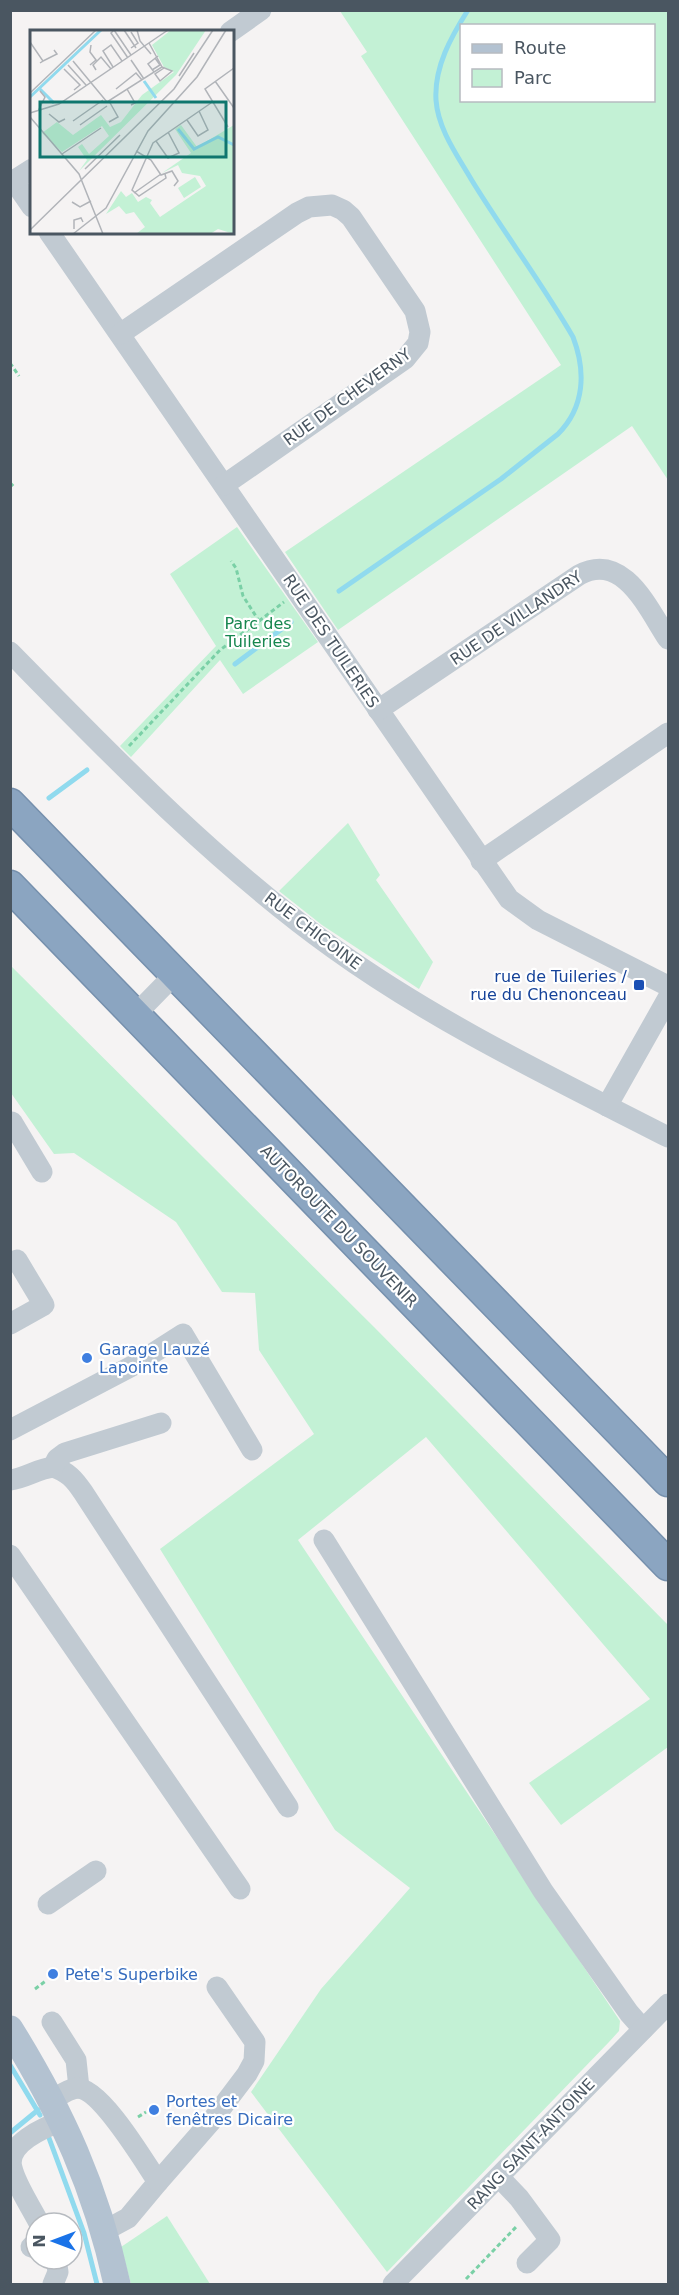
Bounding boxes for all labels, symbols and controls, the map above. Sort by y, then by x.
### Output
legend [460,24,655,102]
inset map [30,30,234,234]
text: Route [514,37,566,58]
text: Parc [514,67,552,88]
street label: RUE DE CHEVERNY [280,344,415,450]
street label: RUE DE VILLANDRY [447,567,586,669]
street label: RUE DES TUILERIES [279,571,383,711]
park label: Parc des Tuileries [224,614,292,651]
street label: RUE CHICOINE [261,888,365,974]
place label: rue de Tuileries / rue du Chenonceau [470,967,628,1004]
marker: rue de Tuileries / rue du Chenonceau [632,978,646,992]
street label: AUTOROUTE DU SOUVENIR [256,1141,422,1311]
place label: Garage Lauzé Lapointe [99,1340,210,1377]
marker: Garage Lauzé Lapointe [80,1351,94,1365]
place label: Pete's Superbike [65,1965,198,1984]
marker: Pete's Superbike [46,1967,60,1981]
street label: RANG SAINT-ANTOINE [463,2075,599,2213]
place label: Portes et fenêtres Dicaire [166,2092,293,2129]
marker: Portes et fenêtres Dicaire [147,2103,161,2117]
north arrow [24,2211,84,2271]
text: N [30,2234,49,2248]

